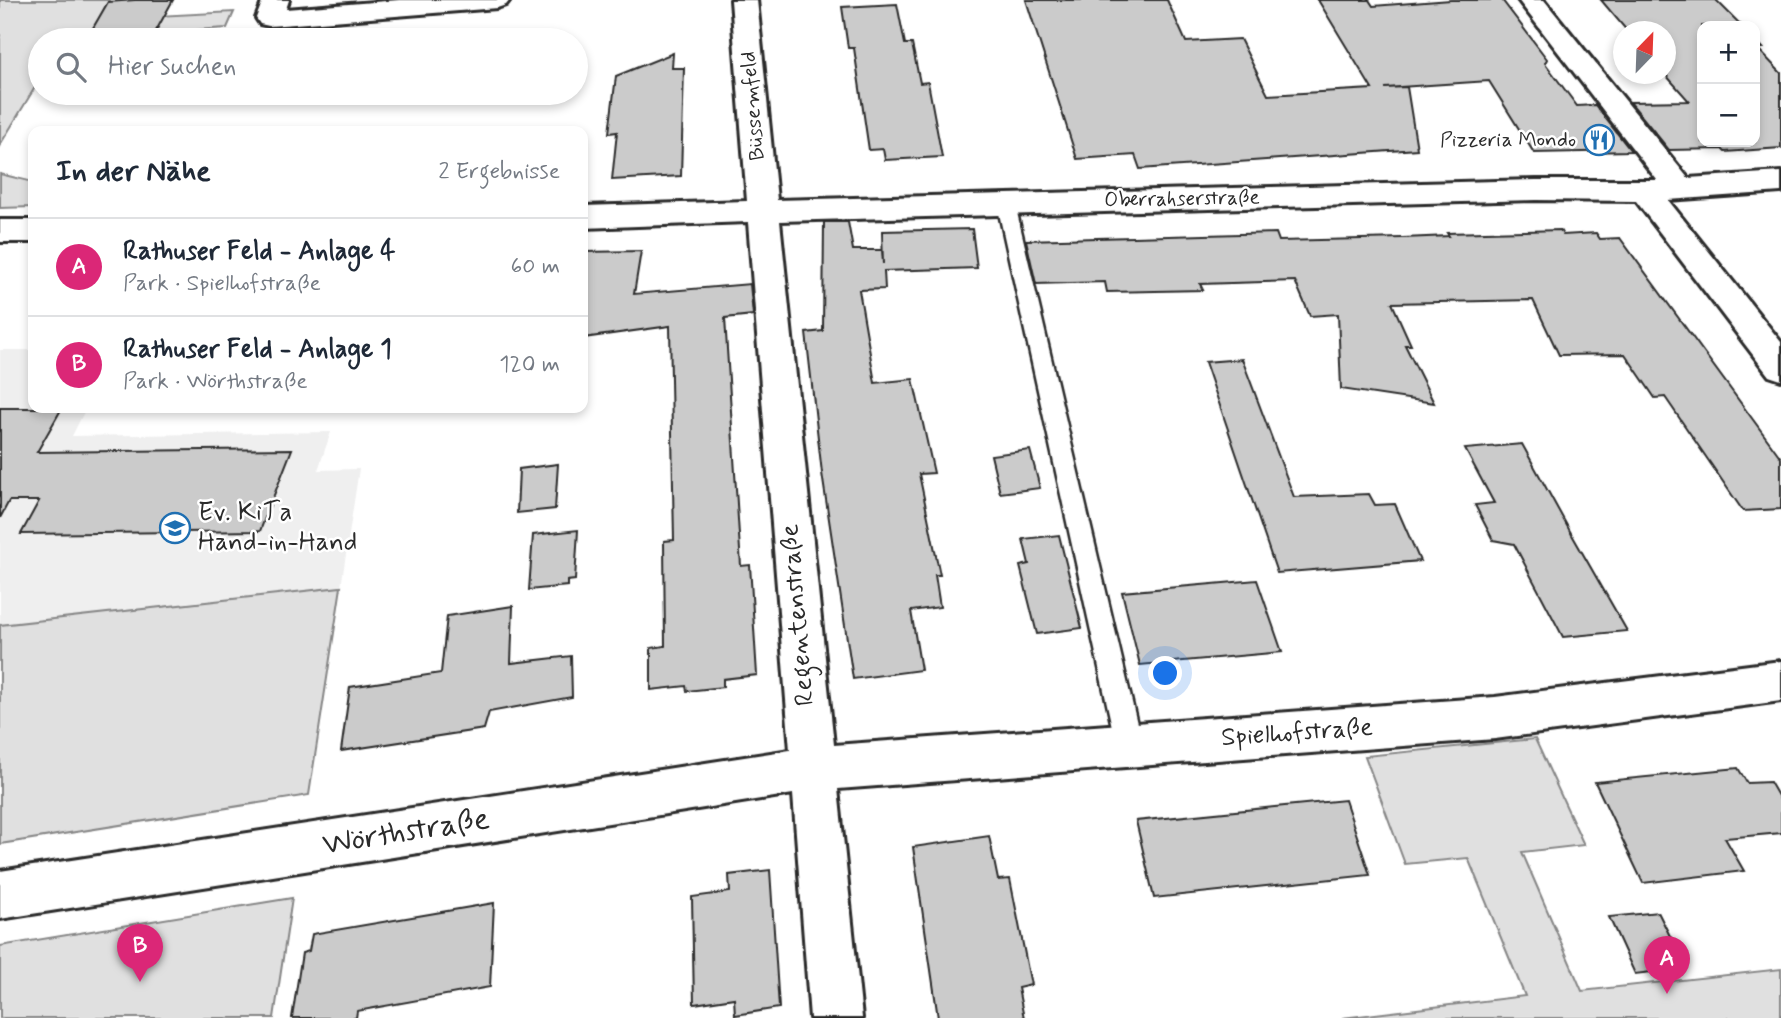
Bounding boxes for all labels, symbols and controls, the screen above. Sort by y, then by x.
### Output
north arrow [1613,21,1676,84]
map controls [1697,21,1760,147]
button: + [1697,21,1760,84]
search box [28,28,588,105]
icon: search [52,48,90,86]
text: Hier suchen [108,50,236,84]
street label: Büssemfeld [734,50,772,162]
button: − [1697,84,1760,147]
restaurant icon: Pizzeria Mondo [1582,123,1616,157]
place label: Pizzeria Mondo [1440,126,1576,154]
text: In der Nähe [56,152,211,191]
text: 2 Ergebnisse [438,157,560,187]
street label: Oberrahserstraße [1104,184,1260,214]
text: Rathuser Feld - Anlage 4 [123,235,395,269]
text: A [71,252,87,282]
text: 60 m [511,252,560,282]
text: Park · Spielhofstraße [123,269,321,299]
text: Rathuser Feld - Anlage 1 [123,333,392,367]
text: B [72,350,86,380]
text: 120 m [499,350,560,380]
text: Park · Wörthstraße [123,367,308,397]
place label: Ev. KiTa Hand-in-Hand [198,496,357,560]
school or university icon: Ev. KiTa Hand-in-Hand [158,511,192,545]
street label: Regentenstraße [773,522,826,707]
your location [1148,656,1182,690]
street label: Spielhofstraße [1220,711,1374,755]
street label: Wörthstraße [319,798,493,866]
pin: B [117,924,163,982]
pin: A [1644,936,1690,994]

